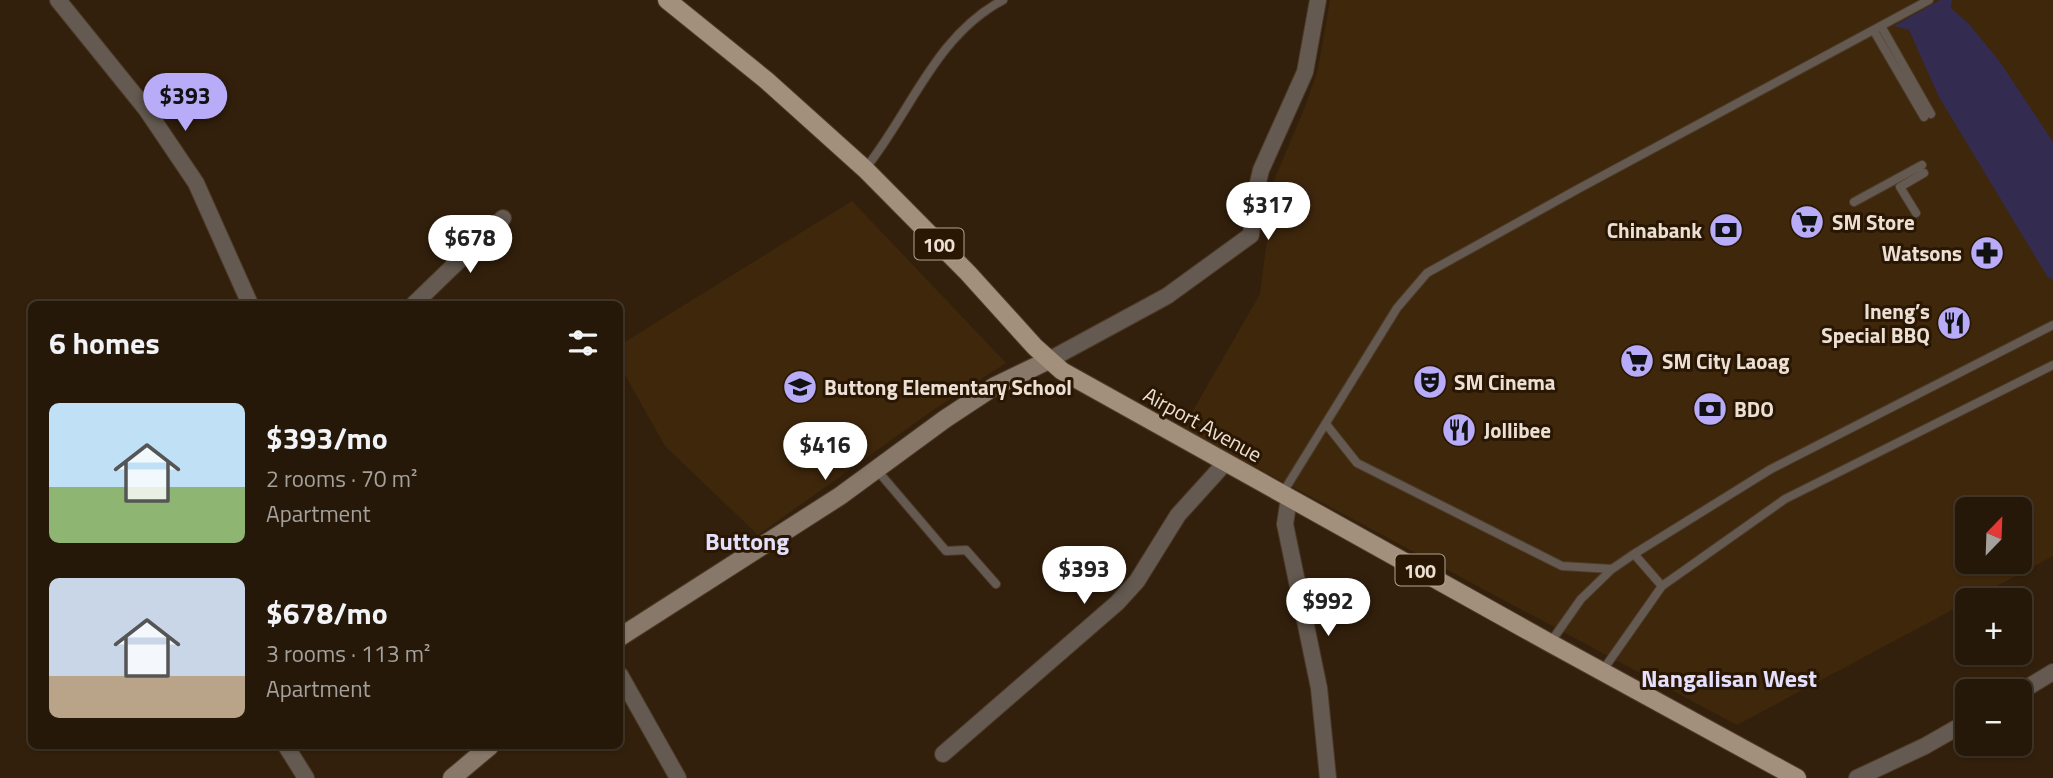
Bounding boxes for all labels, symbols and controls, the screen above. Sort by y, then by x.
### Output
pin: $393 [144,74,226,133]
text: $393 [159,78,211,113]
pin: $317 [1227,182,1309,242]
text: $317 [1242,187,1294,222]
supermarket icon: SM Store [1788,203,1826,241]
place label: SM Store [1832,206,1915,238]
bank icon: Chinabank [1707,211,1745,249]
place label: Chinabank [1607,214,1702,246]
pin: $678 [429,216,511,275]
text: $678 [444,220,496,255]
road number: 100 [914,228,964,260]
pharmacy icon: Watsons [1968,234,2006,272]
place label: Watsons [1882,237,1962,269]
place label: Ineng’s Special BBQ [1821,295,1930,351]
restaurant icon: Ineng’s Special BBQ [1935,304,1973,342]
text: 6 homes [49,320,160,366]
icon: filters [564,324,602,362]
supermarket icon: SM City Laoag [1618,342,1656,380]
place label: SM City Laoag [1662,345,1789,377]
theatre icon: SM Cinema [1411,363,1449,401]
place label: SM Cinema [1454,366,1556,398]
school or university icon: Buttong Elementary School [781,368,819,406]
place label: Buttong Elementary School [824,371,1072,403]
street label: Airport Avenue [1138,378,1268,470]
bank icon: BDO [1691,390,1729,428]
place label: BDO [1734,393,1774,425]
restaurant icon: Jollibee [1440,411,1478,449]
place label: Jollibee [1484,414,1551,446]
text: $393/mo [266,415,388,461]
pin: $416 [784,422,866,482]
text: $416 [799,427,851,462]
icon: home [105,431,189,515]
text: 2 rooms · 70 m² [266,461,417,496]
text: Apartment [266,496,371,531]
north arrow [1955,497,2032,574]
map controls [1955,497,2032,756]
district label: Buttong [705,523,789,559]
pin: $393 [1043,546,1125,606]
text: $393 [1058,551,1110,586]
road number: 100 [1396,554,1444,586]
pin: $992 [1287,578,1369,638]
text: $992 [1302,583,1354,618]
button: + [1955,588,2032,665]
text: $678/mo [266,590,388,636]
icon: home [105,606,189,690]
text: 3 rooms · 113 m² [266,636,430,671]
district label: Nangalisan West [1641,660,1817,696]
text: Apartment [266,671,371,706]
button: − [1955,679,2032,756]

